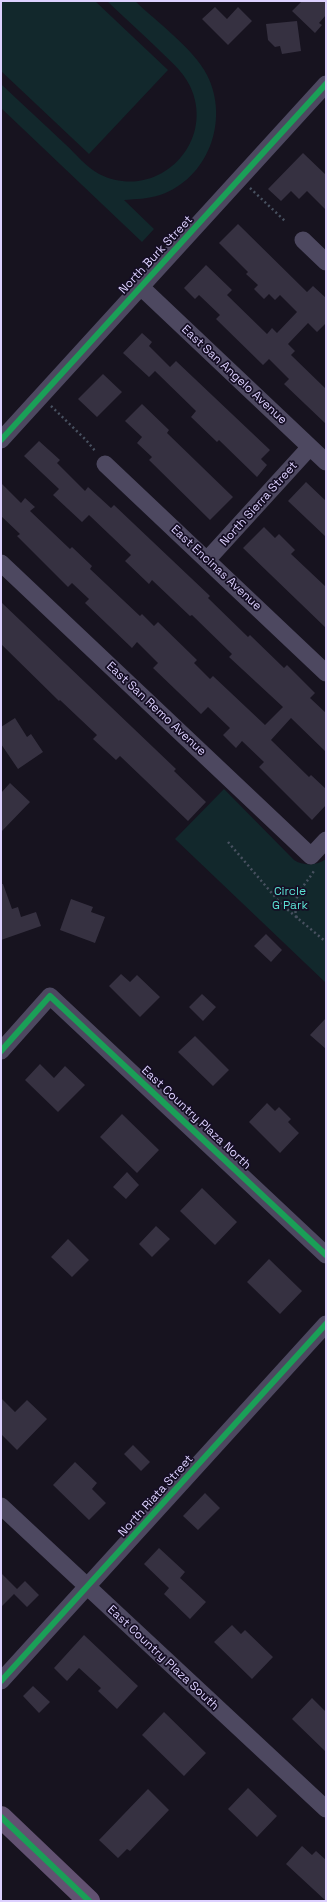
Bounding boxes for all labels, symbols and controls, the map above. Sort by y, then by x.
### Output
street label: North Burk Street [116,213,196,297]
street label: East San Angelo Avenue [178,322,290,428]
street label: North Sierra Street [217,459,301,549]
street label: East Encinas Avenue [168,522,264,614]
street label: East San Remo Avenue [103,659,209,759]
park label: Circle G Park [272,885,308,913]
street label: East Country Plaza North [138,1063,254,1173]
street label: North Riata Street [116,1452,196,1540]
street label: East Country Plaza South [104,1603,222,1713]

